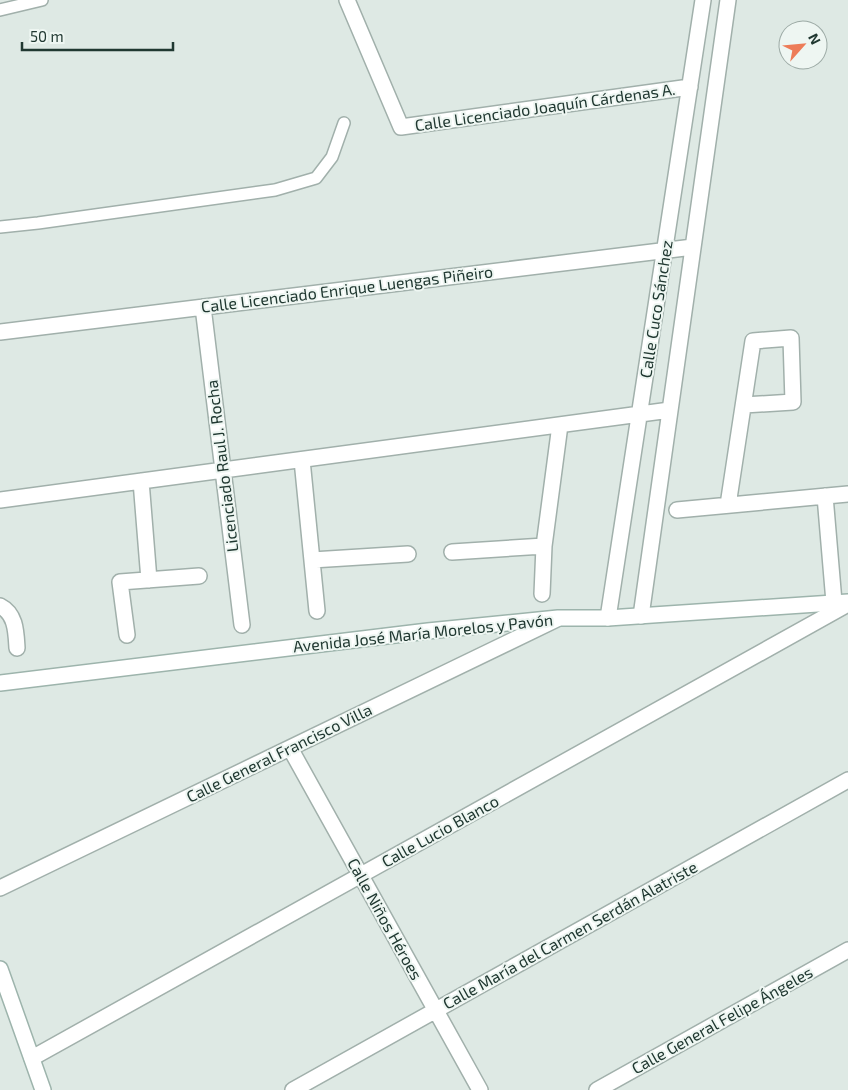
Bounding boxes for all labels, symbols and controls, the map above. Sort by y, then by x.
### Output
scale bar [22,20,174,52]
north arrow [778,20,828,70]
text: 50 m [30,27,64,45]
text: N [805,31,825,47]
street label: Calle Licenciado Joaquín Cárdenas A. [414,79,676,134]
street label: Calle Cuco Sánchez [635,239,676,379]
street label: Calle Licenciado Enrique Luengas Piñeiro [200,261,494,316]
street label: Licenciado Raul J. Rocha [202,379,241,553]
street label: Avenida José María Morelos y Pavón [292,609,554,656]
street label: Calle General Francisco Villa [183,699,375,806]
street label: Calle Lucio Blanco [378,791,502,871]
street label: Calle Niños Héroes [344,855,427,983]
street label: Calle María del Carmen Serdán Alatriste [439,857,700,1013]
street label: Calle General Felipe Ángeles [628,962,816,1077]

